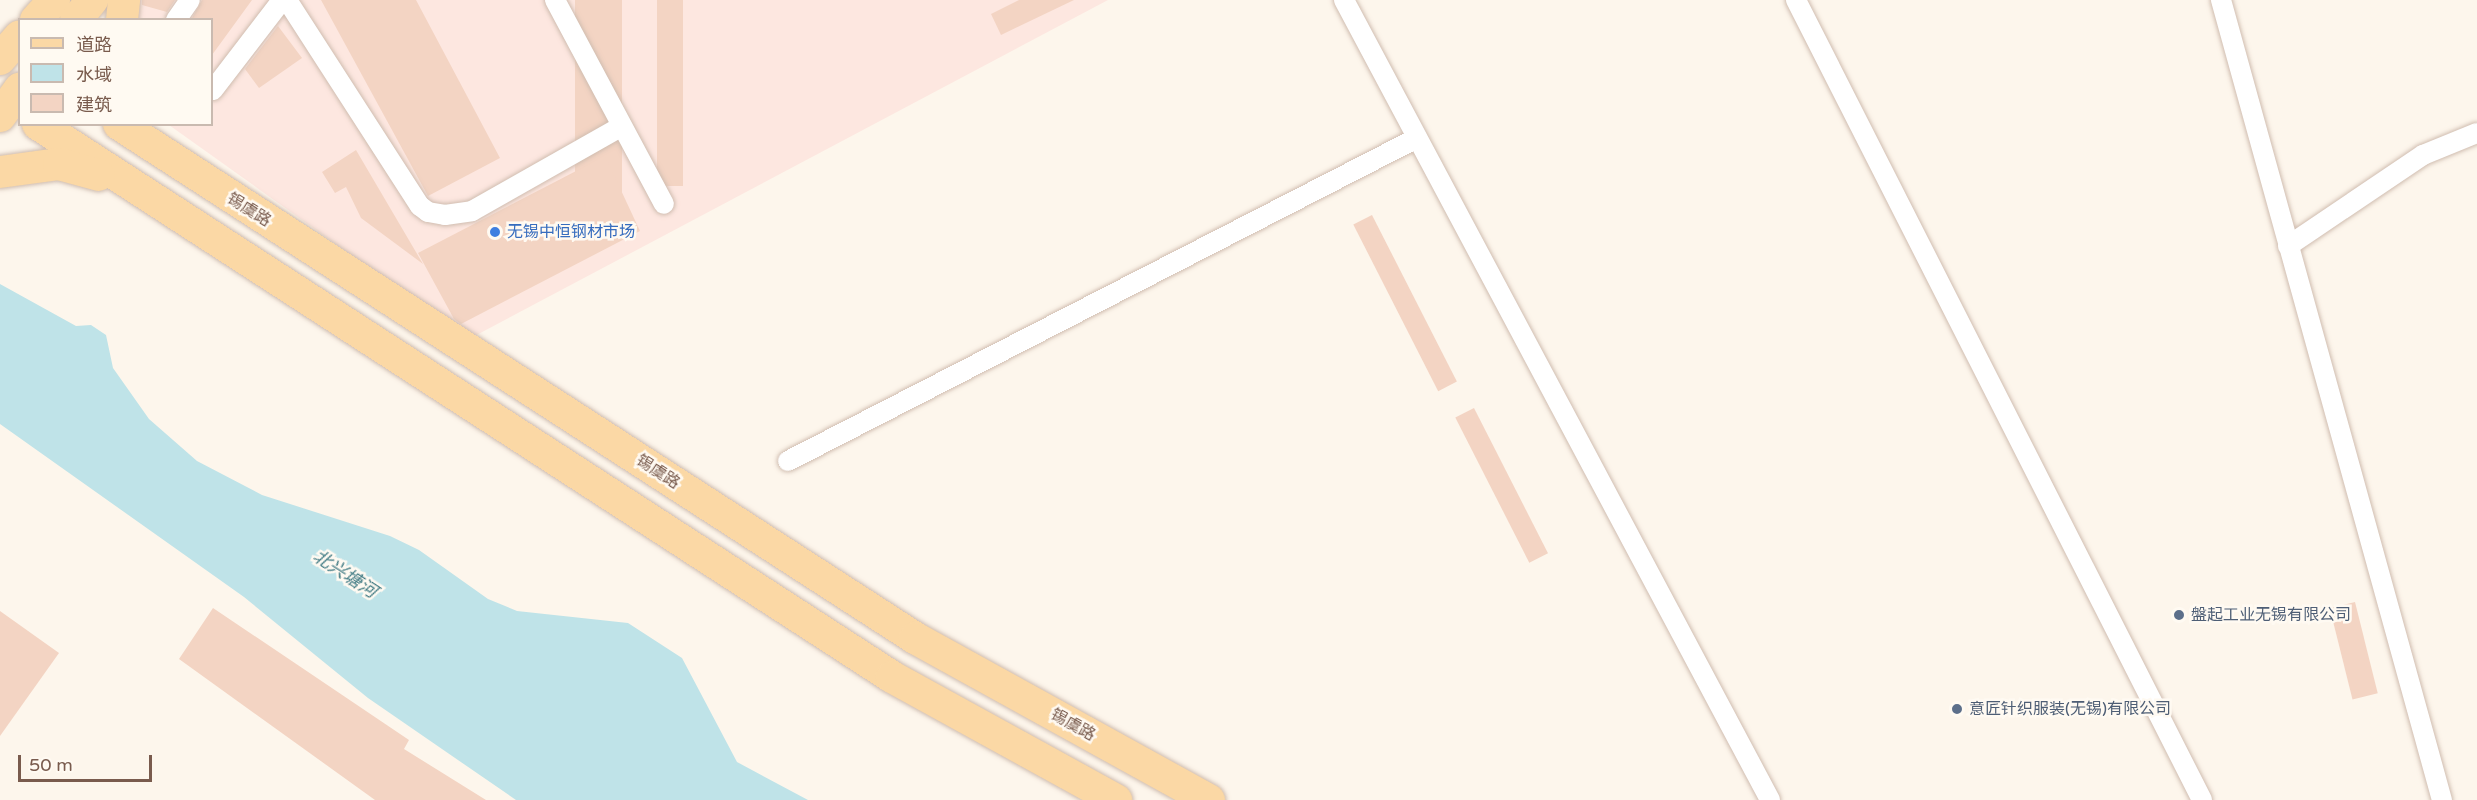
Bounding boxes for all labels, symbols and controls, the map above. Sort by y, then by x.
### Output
legend [18,18,213,126]
text: 道路 [76,34,112,56]
text: 水域 [76,64,112,86]
text: 建筑 [76,94,112,116]
street label: 锡虞路 [224,189,274,231]
place label: 无锡中恒钢材市场 [507,222,635,242]
marker: 无锡中恒钢材市场 [488,225,502,239]
street label: 锡虞路 [633,451,683,493]
water label: 北兴塘河 [309,545,381,603]
place label: 盤起工业无锡有限公司 [2191,605,2351,625]
marker: 盤起工业无锡有限公司 [2172,608,2186,622]
place label: 意匠针织服装(无锡)有限公司 [1969,699,2171,719]
marker: 意匠针织服装(无锡)有限公司 [1950,702,1964,716]
street label: 锡虞路 [1047,705,1099,745]
scale bar [21,743,154,781]
text: 50 m [29,754,73,776]

